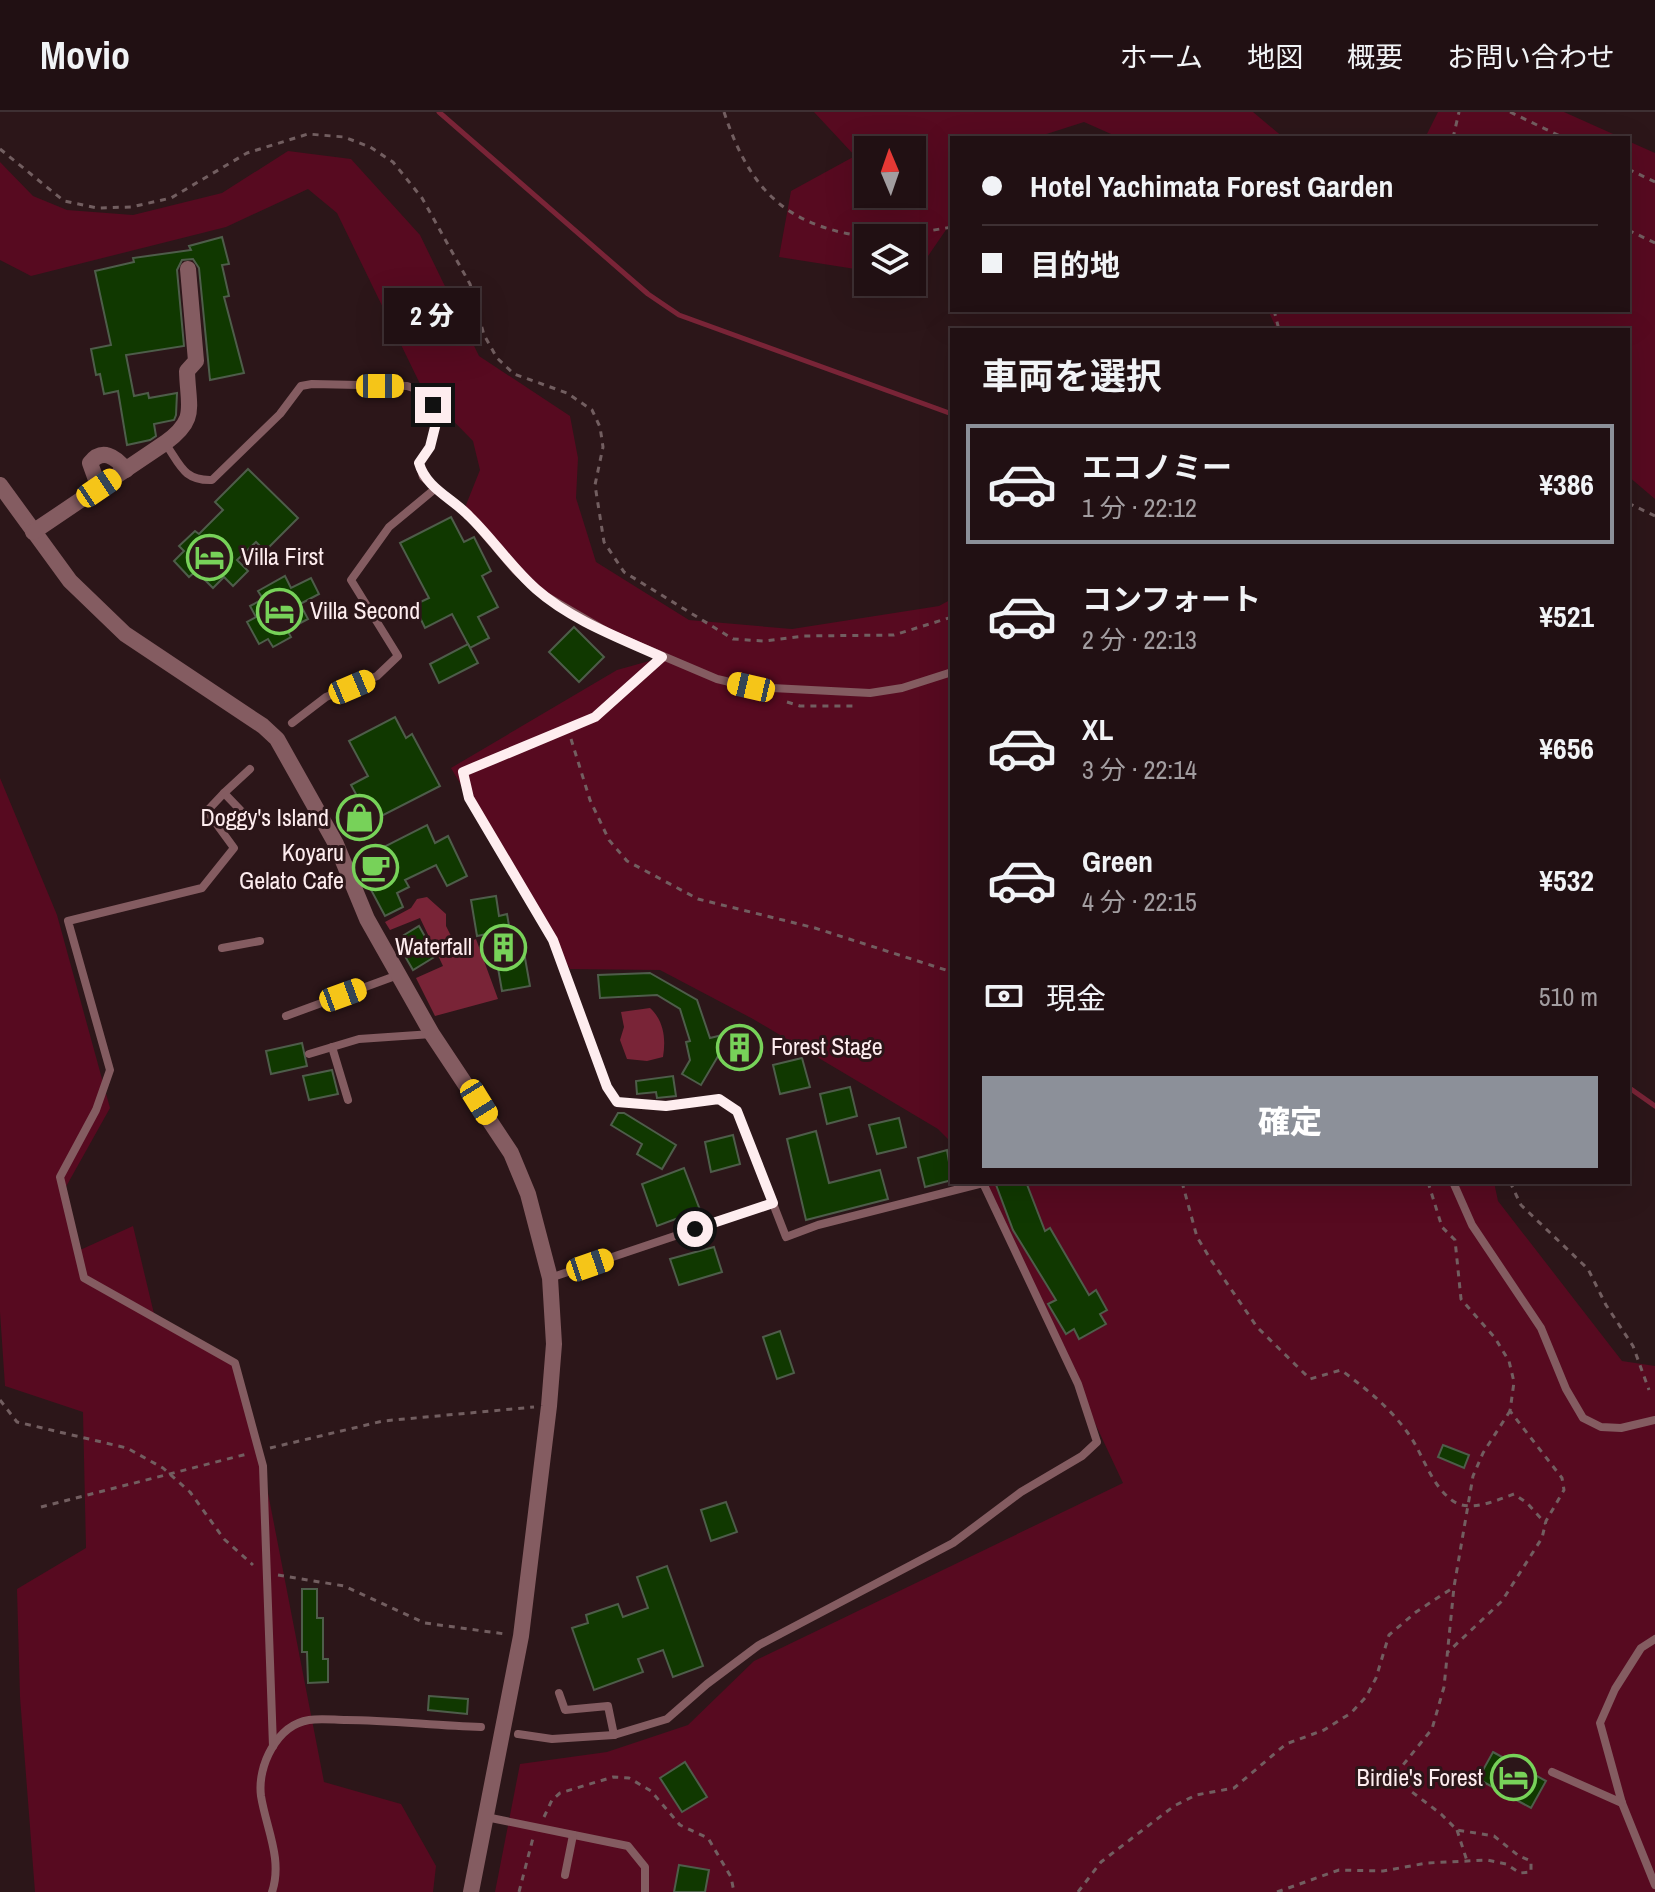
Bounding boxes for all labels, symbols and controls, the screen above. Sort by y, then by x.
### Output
text: Movio [40,30,130,81]
text: ホーム [1120,38,1203,76]
text: 地図 [1247,38,1303,76]
text: 概要 [1347,38,1403,76]
text: お問い合わせ [1447,38,1615,76]
north arrow [854,136,926,208]
map controls [854,136,926,296]
text: Hotel Yachimata Forest Garden [1030,166,1393,206]
button: layers [854,224,926,296]
text: 目的地 [1030,245,1120,285]
callout: 2 分 [385,289,481,345]
text: 2 分 [410,298,454,333]
text: 車両を選択 [982,352,1162,400]
car [356,374,404,398]
route end [415,387,451,423]
text: エコノミー [1082,447,1232,487]
icon: car [986,448,1058,520]
text: ¥386 [1539,464,1594,504]
car [72,465,126,511]
text: 1 分 · 22:12 [1082,490,1197,525]
hotel icon: Villa First [186,533,234,581]
place label: Villa First [241,540,324,572]
text: コンフォート [1082,579,1261,619]
icon: car [986,580,1058,652]
hotel icon: Villa Second [255,587,303,635]
place label: Villa Second [310,594,420,626]
text: ¥521 [1539,596,1594,636]
text: 2 分 · 22:13 [1082,622,1197,657]
car [325,667,379,707]
car [725,670,777,704]
text: XL [1082,709,1113,749]
icon: car [986,712,1058,784]
text: ¥656 [1539,728,1594,768]
text: 3 分 · 22:14 [1082,752,1197,787]
shop icon: Doggy's Island [336,794,384,842]
place label: Doggy's Island [201,801,329,833]
place label: Koyaru Gelato Cafe [239,836,344,896]
text: Green [1082,841,1153,881]
cafe icon: Koyaru Gelato Cafe [351,843,399,891]
icon: car [986,844,1058,916]
text: ¥532 [1539,860,1594,900]
text: 4 分 · 22:15 [1082,884,1197,919]
building icon: Waterfall [479,923,527,971]
place label: Waterfall [395,930,472,962]
icon: cash [982,974,1026,1018]
car [316,976,370,1014]
text: 現金 [1046,978,1106,1018]
text: 510 m [1539,979,1598,1014]
building icon: Forest Stage [716,1023,764,1071]
place label: Forest Stage [771,1030,883,1062]
car [456,1075,502,1129]
button: 確定 [982,1076,1598,1168]
route start [677,1211,713,1247]
car [563,1246,617,1284]
hotel icon: Birdie's Forest [1490,1754,1538,1802]
place label: Birdie's Forest [1357,1761,1484,1793]

